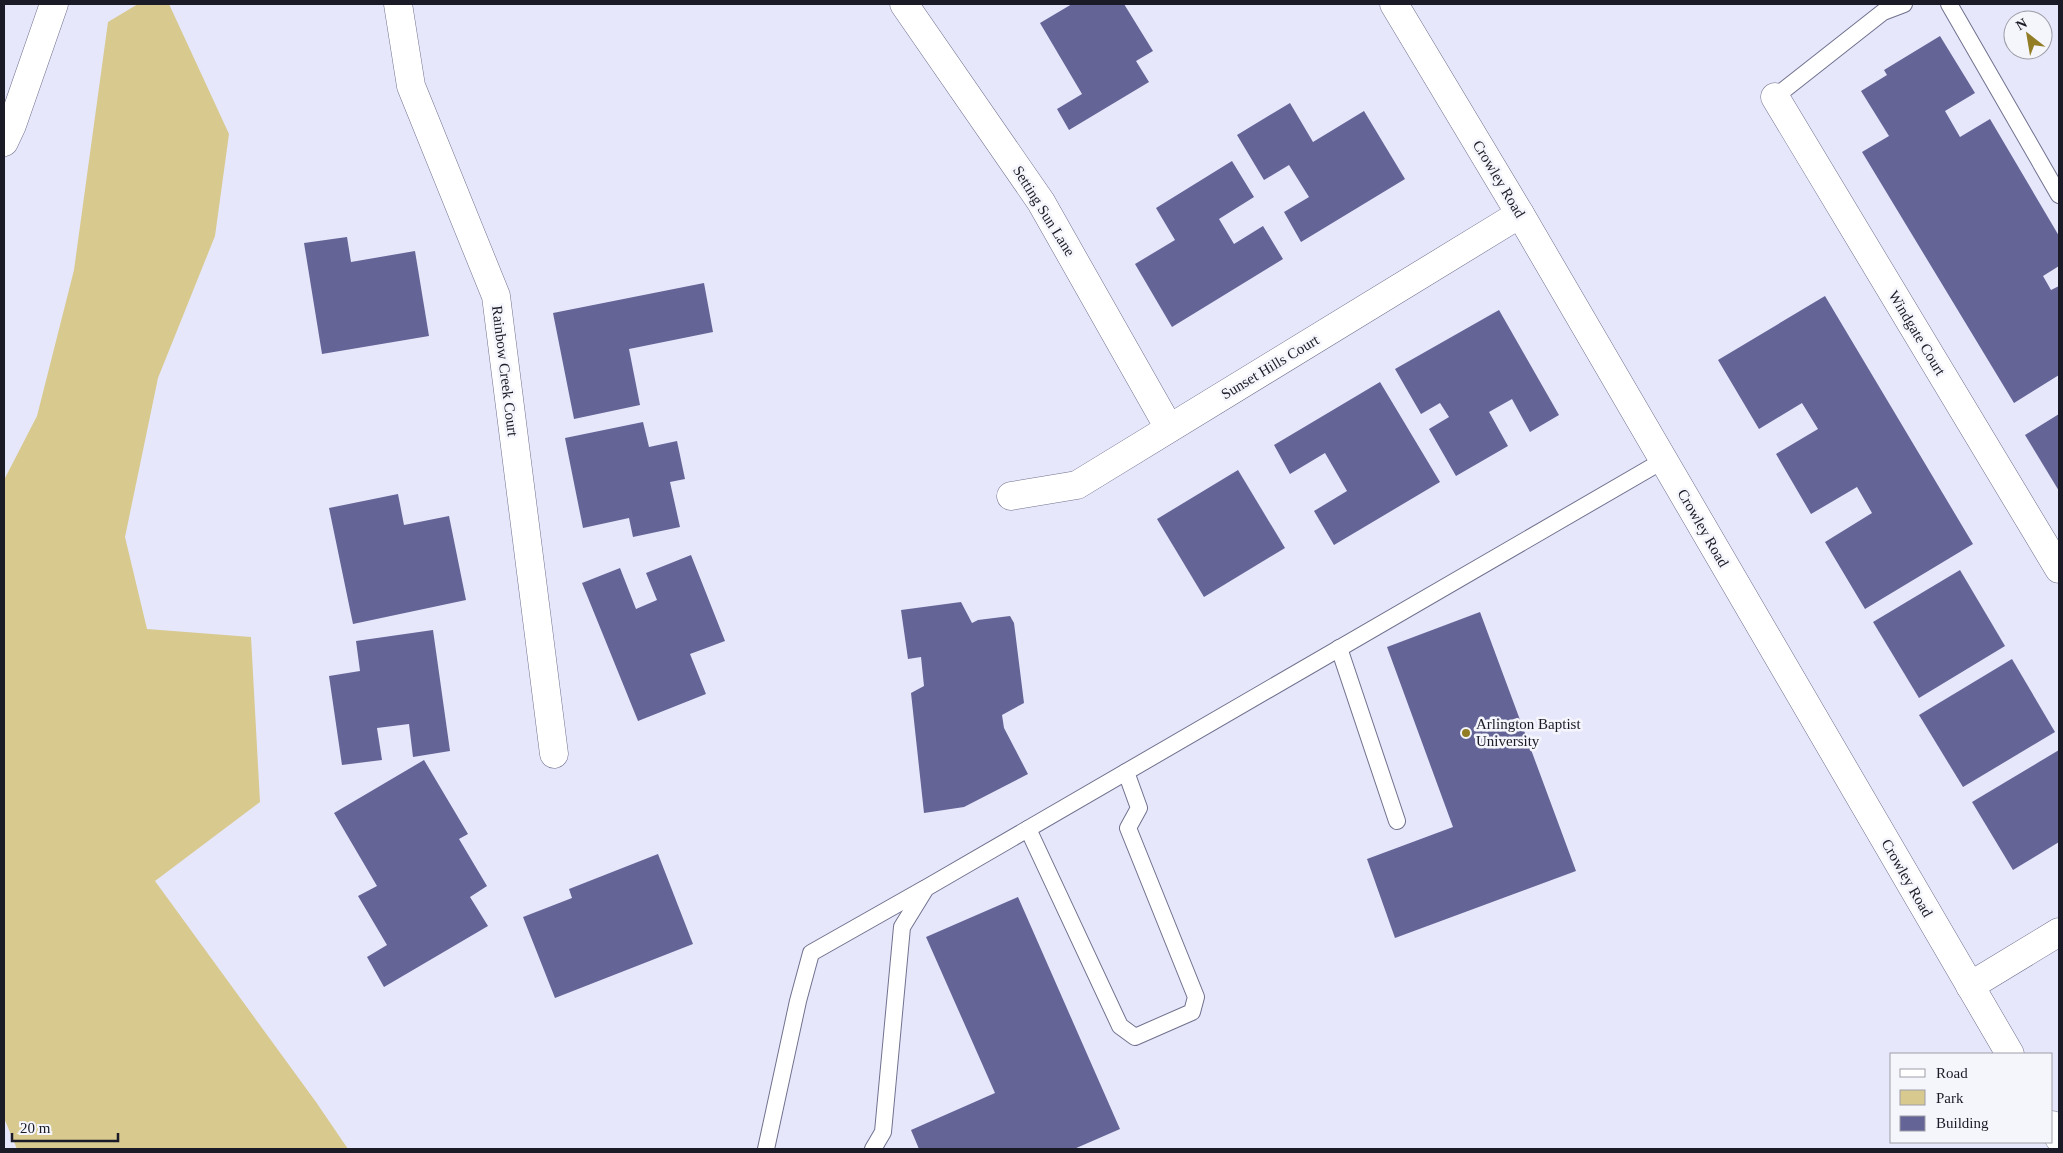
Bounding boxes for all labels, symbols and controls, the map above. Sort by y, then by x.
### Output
north arrow [2003,10,2053,60]
text: N [2013,15,2030,33]
street label: Crowley Road [1470,138,1529,221]
street label: Setting Sun Lane [1010,163,1078,259]
street label: Windgate Court [1886,288,1949,379]
street label: Rainbow Creek Court [489,305,521,438]
street label: Sunset Hills Court [1218,331,1322,402]
street label: Crowley Road [1674,486,1732,570]
place label: Arlington Baptist University [1476,716,1581,749]
marker: Arlington Baptist University [1460,727,1472,739]
street label: Crowley Road [1878,836,1936,920]
legend [1890,1053,2053,1143]
text: Road [1936,1065,1968,1081]
text: Park [1936,1090,1964,1106]
scale bar [12,1110,119,1142]
text: Building [1936,1115,1989,1131]
text: 20 m [20,1120,51,1136]

